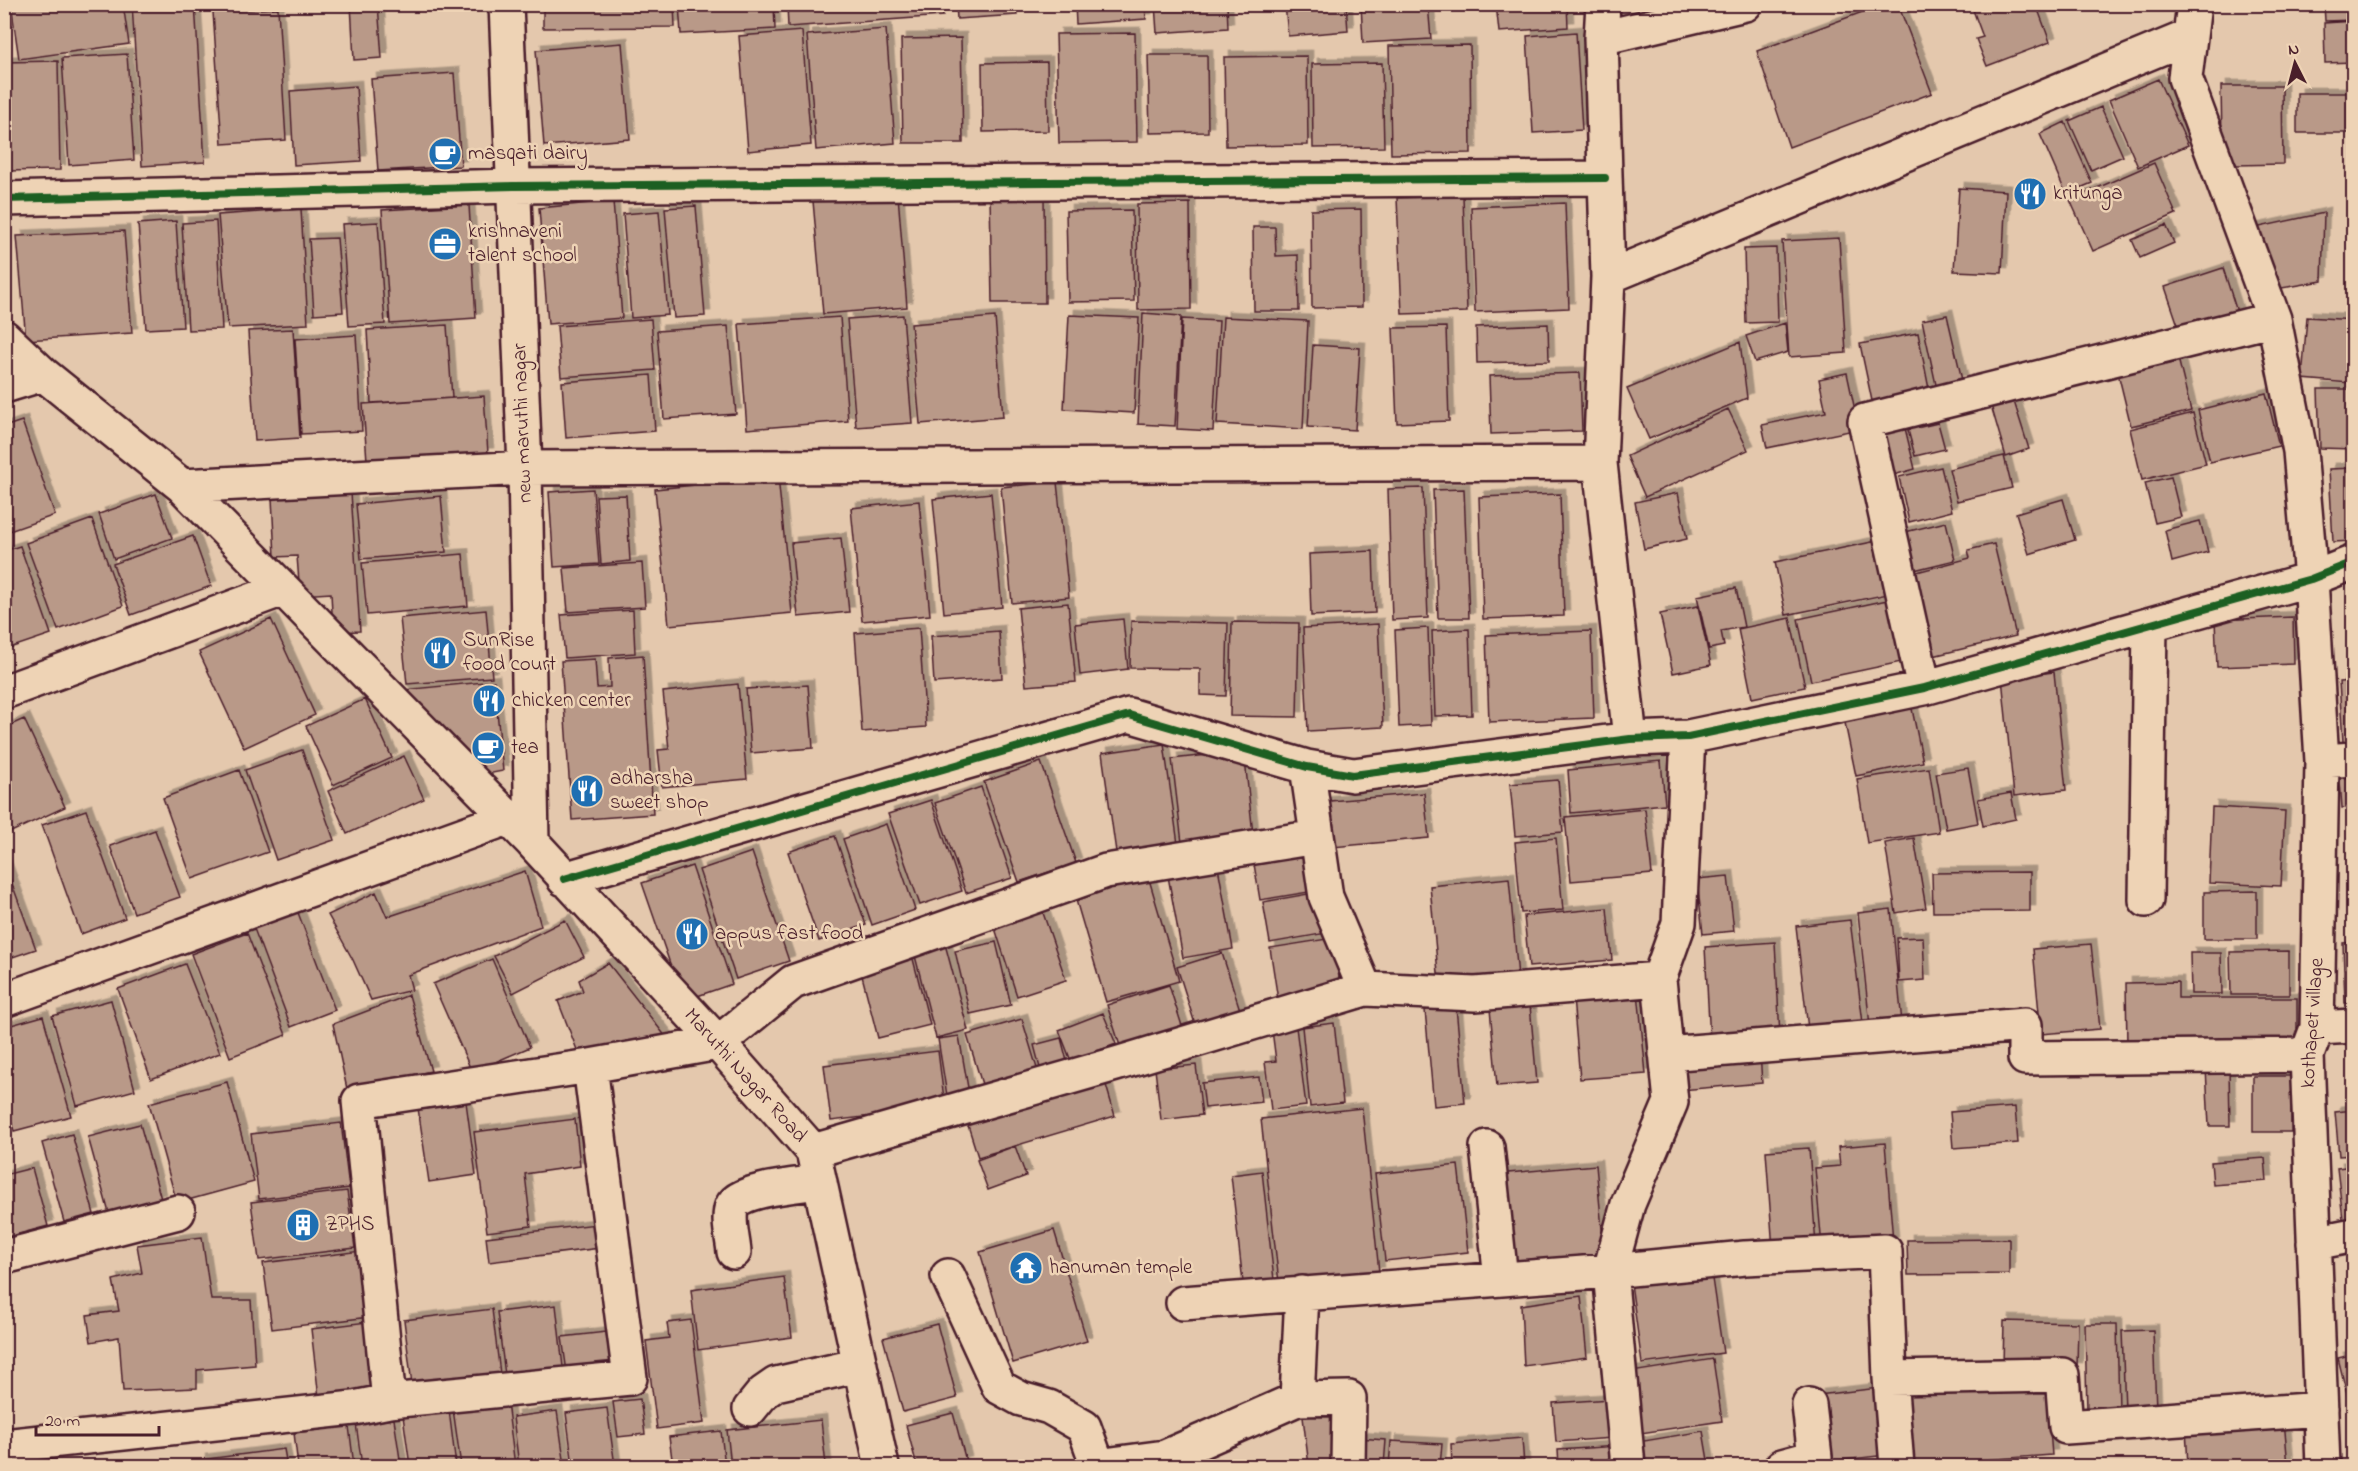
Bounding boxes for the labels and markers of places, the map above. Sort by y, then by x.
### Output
cafe icon: masqati dairy [427,136,463,172]
place label: masqati dairy [468,139,588,171]
restaurant icon: kritunga [2012,176,2048,212]
place label: kritunga [2053,179,2123,211]
place label: krishnaveni talent school [468,217,577,271]
office icon: krishnaveni talent school [427,226,463,262]
place label: SunRise food court [463,626,556,680]
restaurant icon: SunRise food court [422,635,458,671]
restaurant icon: chicken center [471,683,507,719]
place label: chicken center [512,686,631,716]
cafe icon: tea [470,730,506,766]
place label: tea [511,733,539,763]
place label: adharsha sweet shop [610,764,709,818]
restaurant icon: adharsha sweet shop [569,773,605,809]
restaurant icon: appus fast food [674,916,710,952]
place label: appus fast food [715,919,863,949]
building icon: ZPHS [285,1207,321,1243]
place label: ZPHS [326,1210,375,1240]
temple icon: hanuman temple [1008,1250,1044,1286]
place label: hanuman temple [1049,1253,1193,1283]

